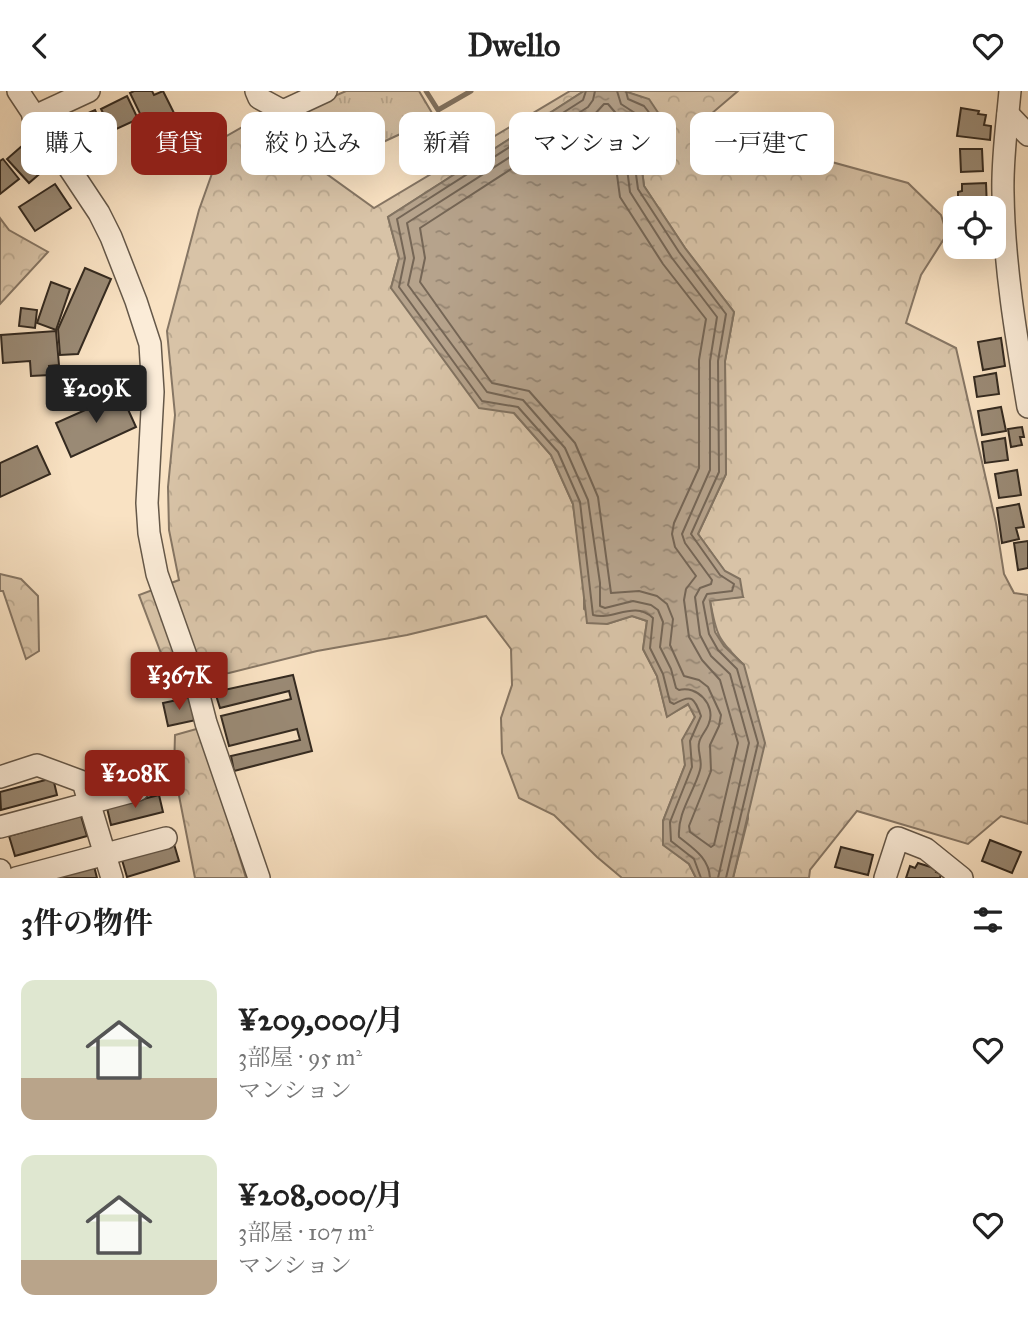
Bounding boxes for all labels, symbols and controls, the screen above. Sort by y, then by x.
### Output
text: Dwello [468,26,560,65]
icon: back [21,27,59,65]
icon: heart [969,27,1007,65]
chip: 購入 [21,112,117,175]
chip: 賃貸 [131,112,227,175]
chip: 絞り込み [241,112,385,175]
chip: 新着 [399,112,495,175]
chip: マンション [509,112,676,175]
chip: 一戸建て [690,112,834,175]
map controls [943,196,1006,259]
button: locate [943,196,1006,259]
pin: ¥209K [47,365,145,425]
text: ¥209K [62,374,130,402]
pin: ¥367K [130,653,228,712]
text: ¥367K [147,661,211,689]
pin: ¥208K [86,751,184,810]
text: ¥208K [101,759,169,787]
icon: filters [969,901,1007,939]
text: 3件の物件 [21,905,153,941]
text: ¥209,000/月 [238,1002,404,1038]
icon: home [77,1008,161,1092]
icon: heart [969,1031,1007,1069]
text: 3部屋 · 95 m² [238,1043,362,1071]
text: マンション [238,1076,352,1104]
text: ¥208,000/月 [238,1177,404,1213]
icon: home [77,1183,161,1267]
icon: heart [969,1206,1007,1244]
text: 3部屋 · 107 m² [238,1218,374,1246]
text: マンション [238,1251,352,1279]

